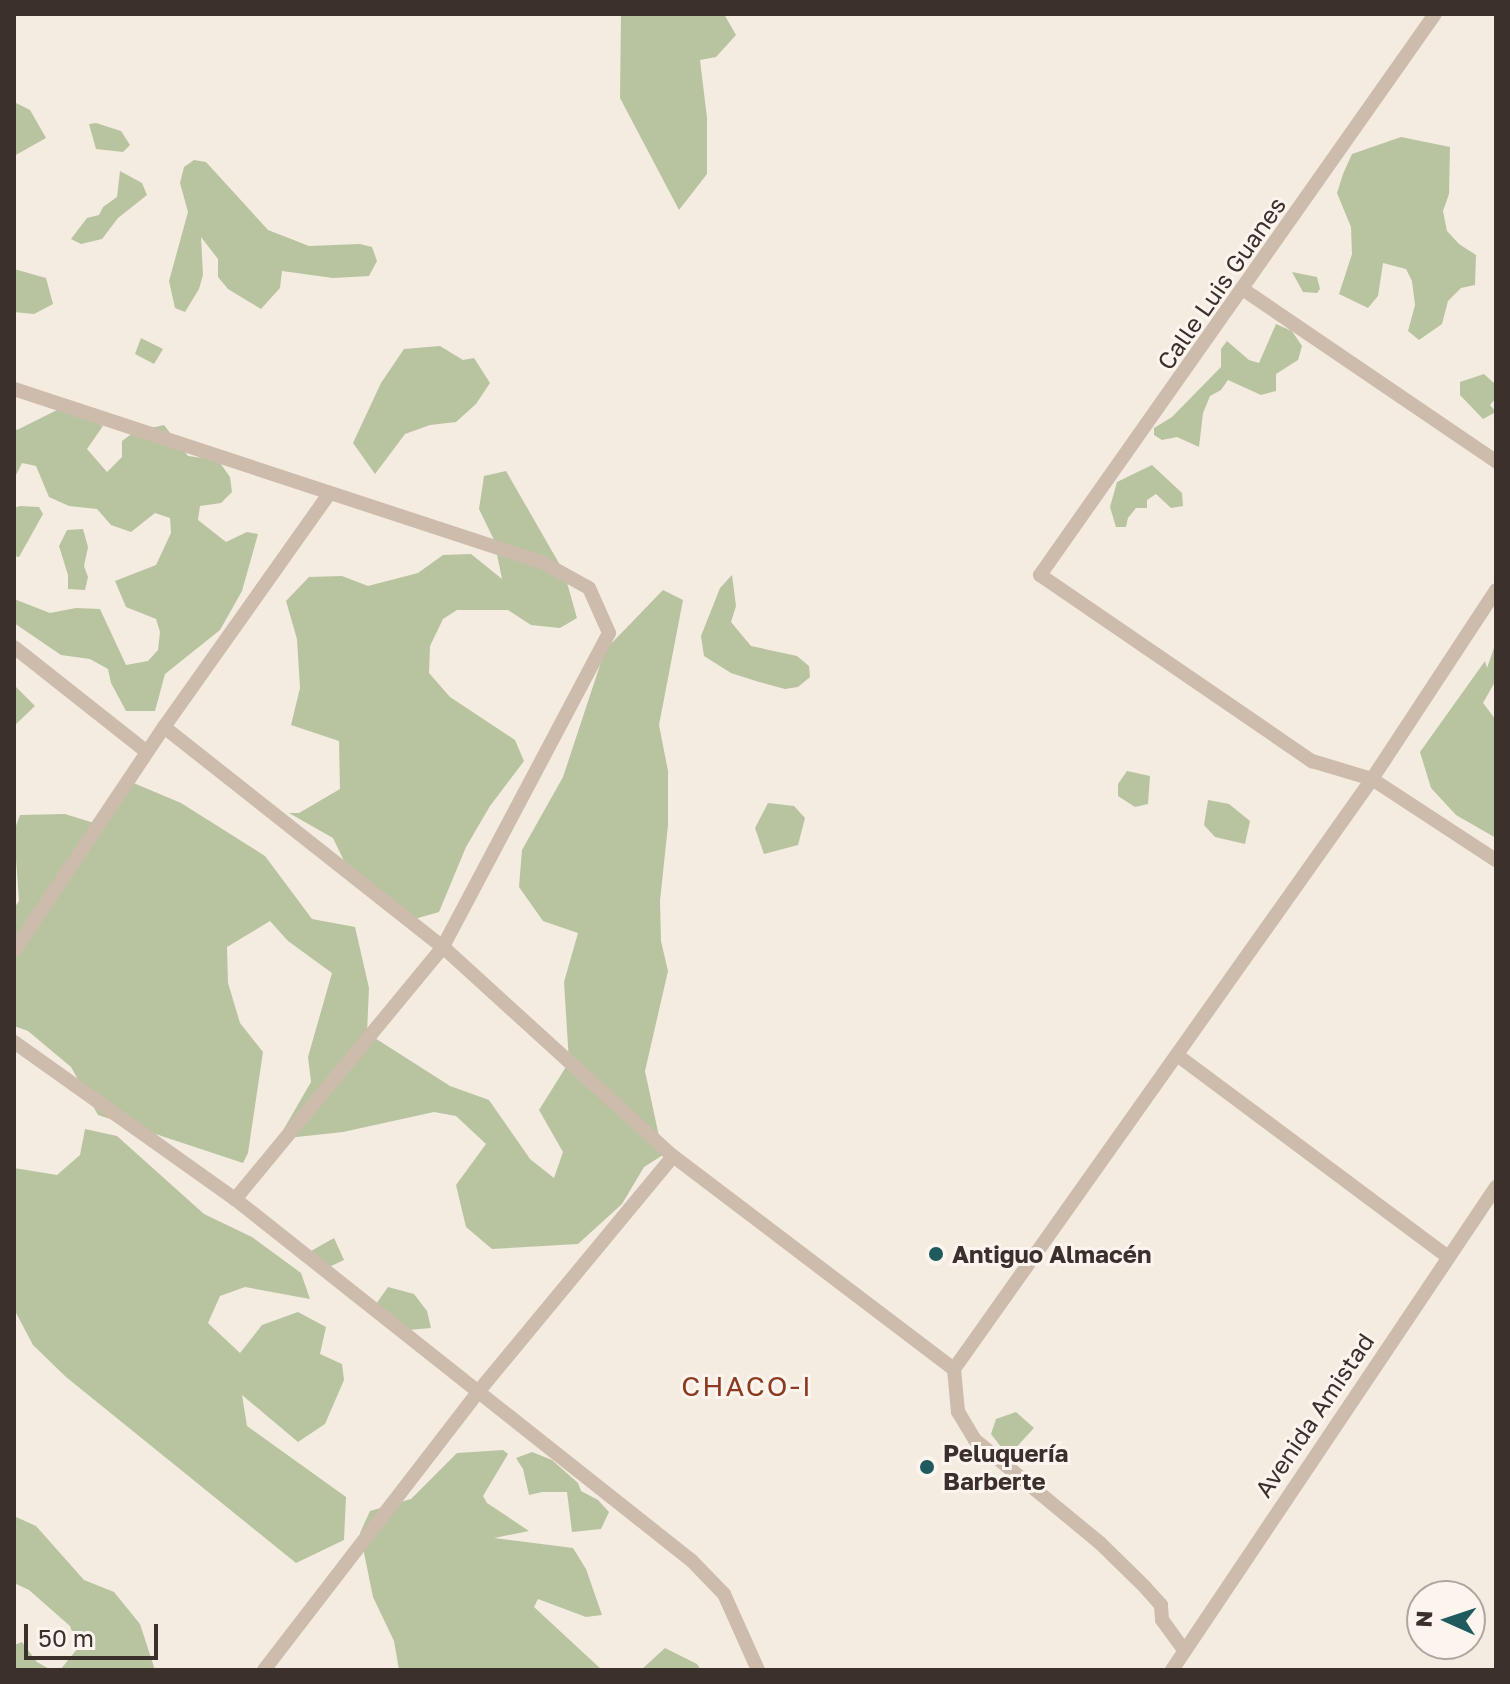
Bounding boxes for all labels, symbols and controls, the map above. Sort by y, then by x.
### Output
street label: Calle Luis Guanes [1151,191,1291,375]
place label: Antiguo Almacén [952,1240,1151,1268]
marker: Antiguo Almacén [927,1245,945,1263]
street label: Avenida Amistad [1249,1328,1379,1502]
district label: CHACO-I [681,1369,813,1403]
place label: Peluquería Barberte [943,1439,1068,1495]
marker: Peluquería Barberte [918,1458,936,1476]
north arrow [1406,1580,1486,1660]
scale bar [28,1608,162,1658]
text: N [1410,1610,1437,1628]
text: 50 m [38,1623,94,1652]

